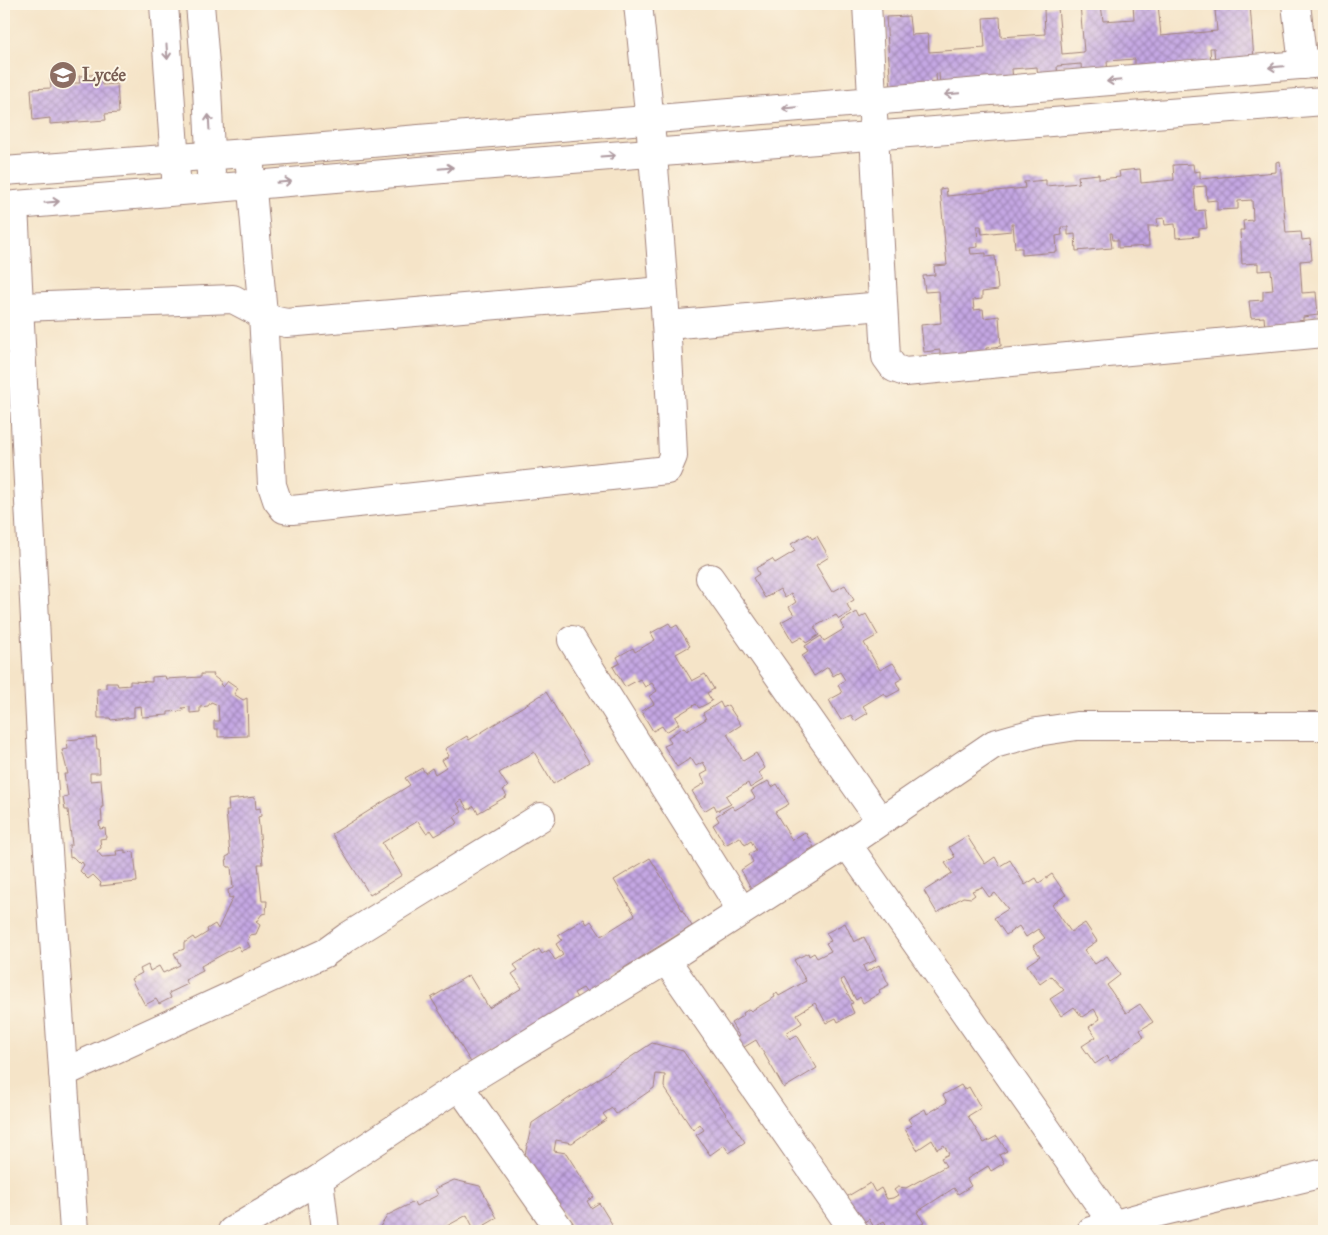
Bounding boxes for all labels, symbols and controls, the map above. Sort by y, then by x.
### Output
one-way arrow [163,44,172,60]
school or university icon: Lycée [48,60,78,90]
one-way arrow [1268,62,1284,72]
place label: Lycée [82,64,126,87]
one-way arrow [1106,76,1122,85]
one-way arrow [944,89,960,99]
one-way arrow [782,103,798,113]
one-way arrow [204,114,214,130]
one-way arrow [600,151,616,160]
one-way arrow [438,164,454,173]
one-way arrow [276,177,292,187]
one-way arrow [44,198,60,207]

